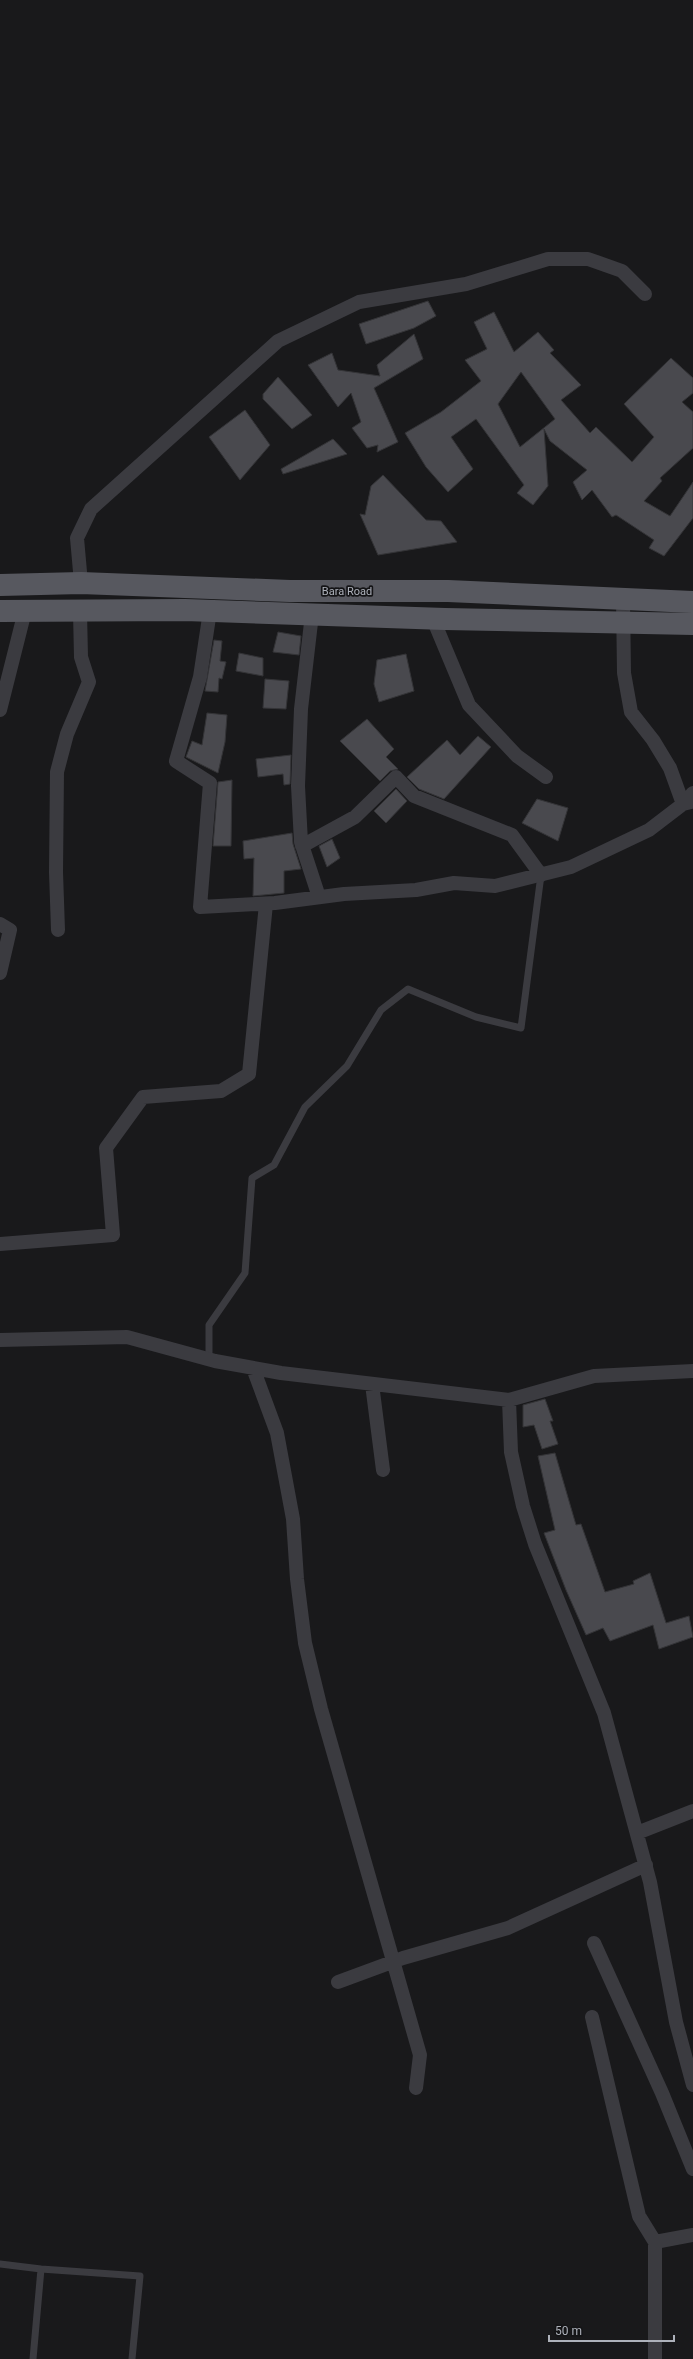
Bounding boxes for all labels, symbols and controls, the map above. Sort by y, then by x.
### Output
street label: Bara Road [322,585,372,598]
scale bar [549,2317,674,2343]
text: 50 m [555,2324,582,2338]

